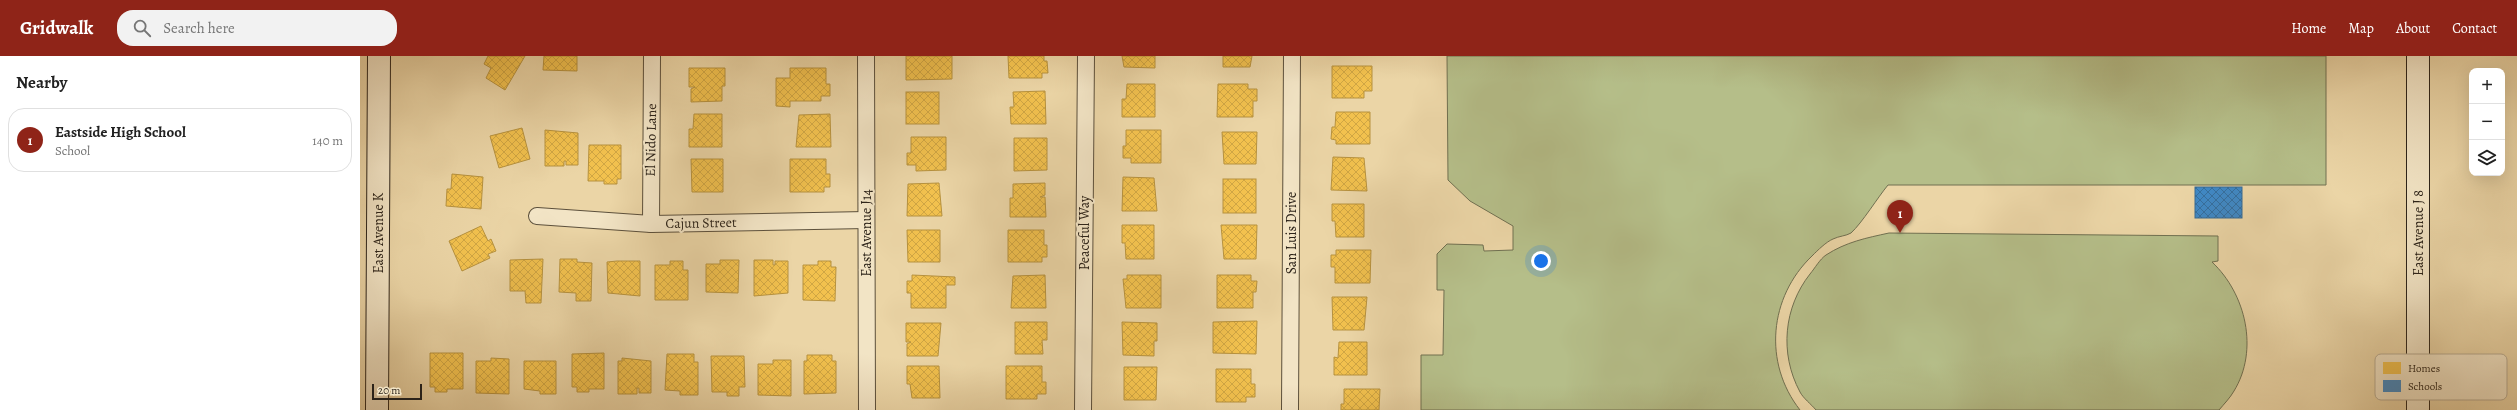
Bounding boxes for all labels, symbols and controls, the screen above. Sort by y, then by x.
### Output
search box [117,10,397,46]
text: Gridwalk [20,15,93,41]
icon: search [131,17,153,39]
text: Search here [163,18,235,38]
text: Home [2291,19,2326,38]
text: Map [2348,19,2374,38]
text: About [2396,19,2430,38]
text: Contact [2452,19,2497,38]
map controls [2469,68,2505,176]
button: + [2469,68,2505,104]
text: Nearby [16,71,67,94]
street label: El Nido Lane [641,103,661,177]
button: − [2469,104,2505,140]
text: Eastside High School [55,122,186,142]
text: 1 [28,132,32,149]
text: 140 m [312,132,343,149]
button: layers [2469,140,2505,176]
text: School [55,142,90,159]
street label: East Avenue J14 [857,189,876,277]
street label: East Avenue J 8 [2409,190,2428,276]
street label: East Avenue K [369,192,388,273]
street label: San Luis Drive [1282,192,1301,274]
street label: Peaceful Way [1075,195,1094,270]
pin: 1 [1887,200,1913,233]
street label: Cajun Street [665,213,737,233]
your location [1531,251,1551,271]
legend [2375,354,2507,400]
text: Homes [2408,361,2440,376]
text: Schools [2408,379,2442,394]
scale bar [372,382,422,401]
text: 20 m [378,383,400,398]

